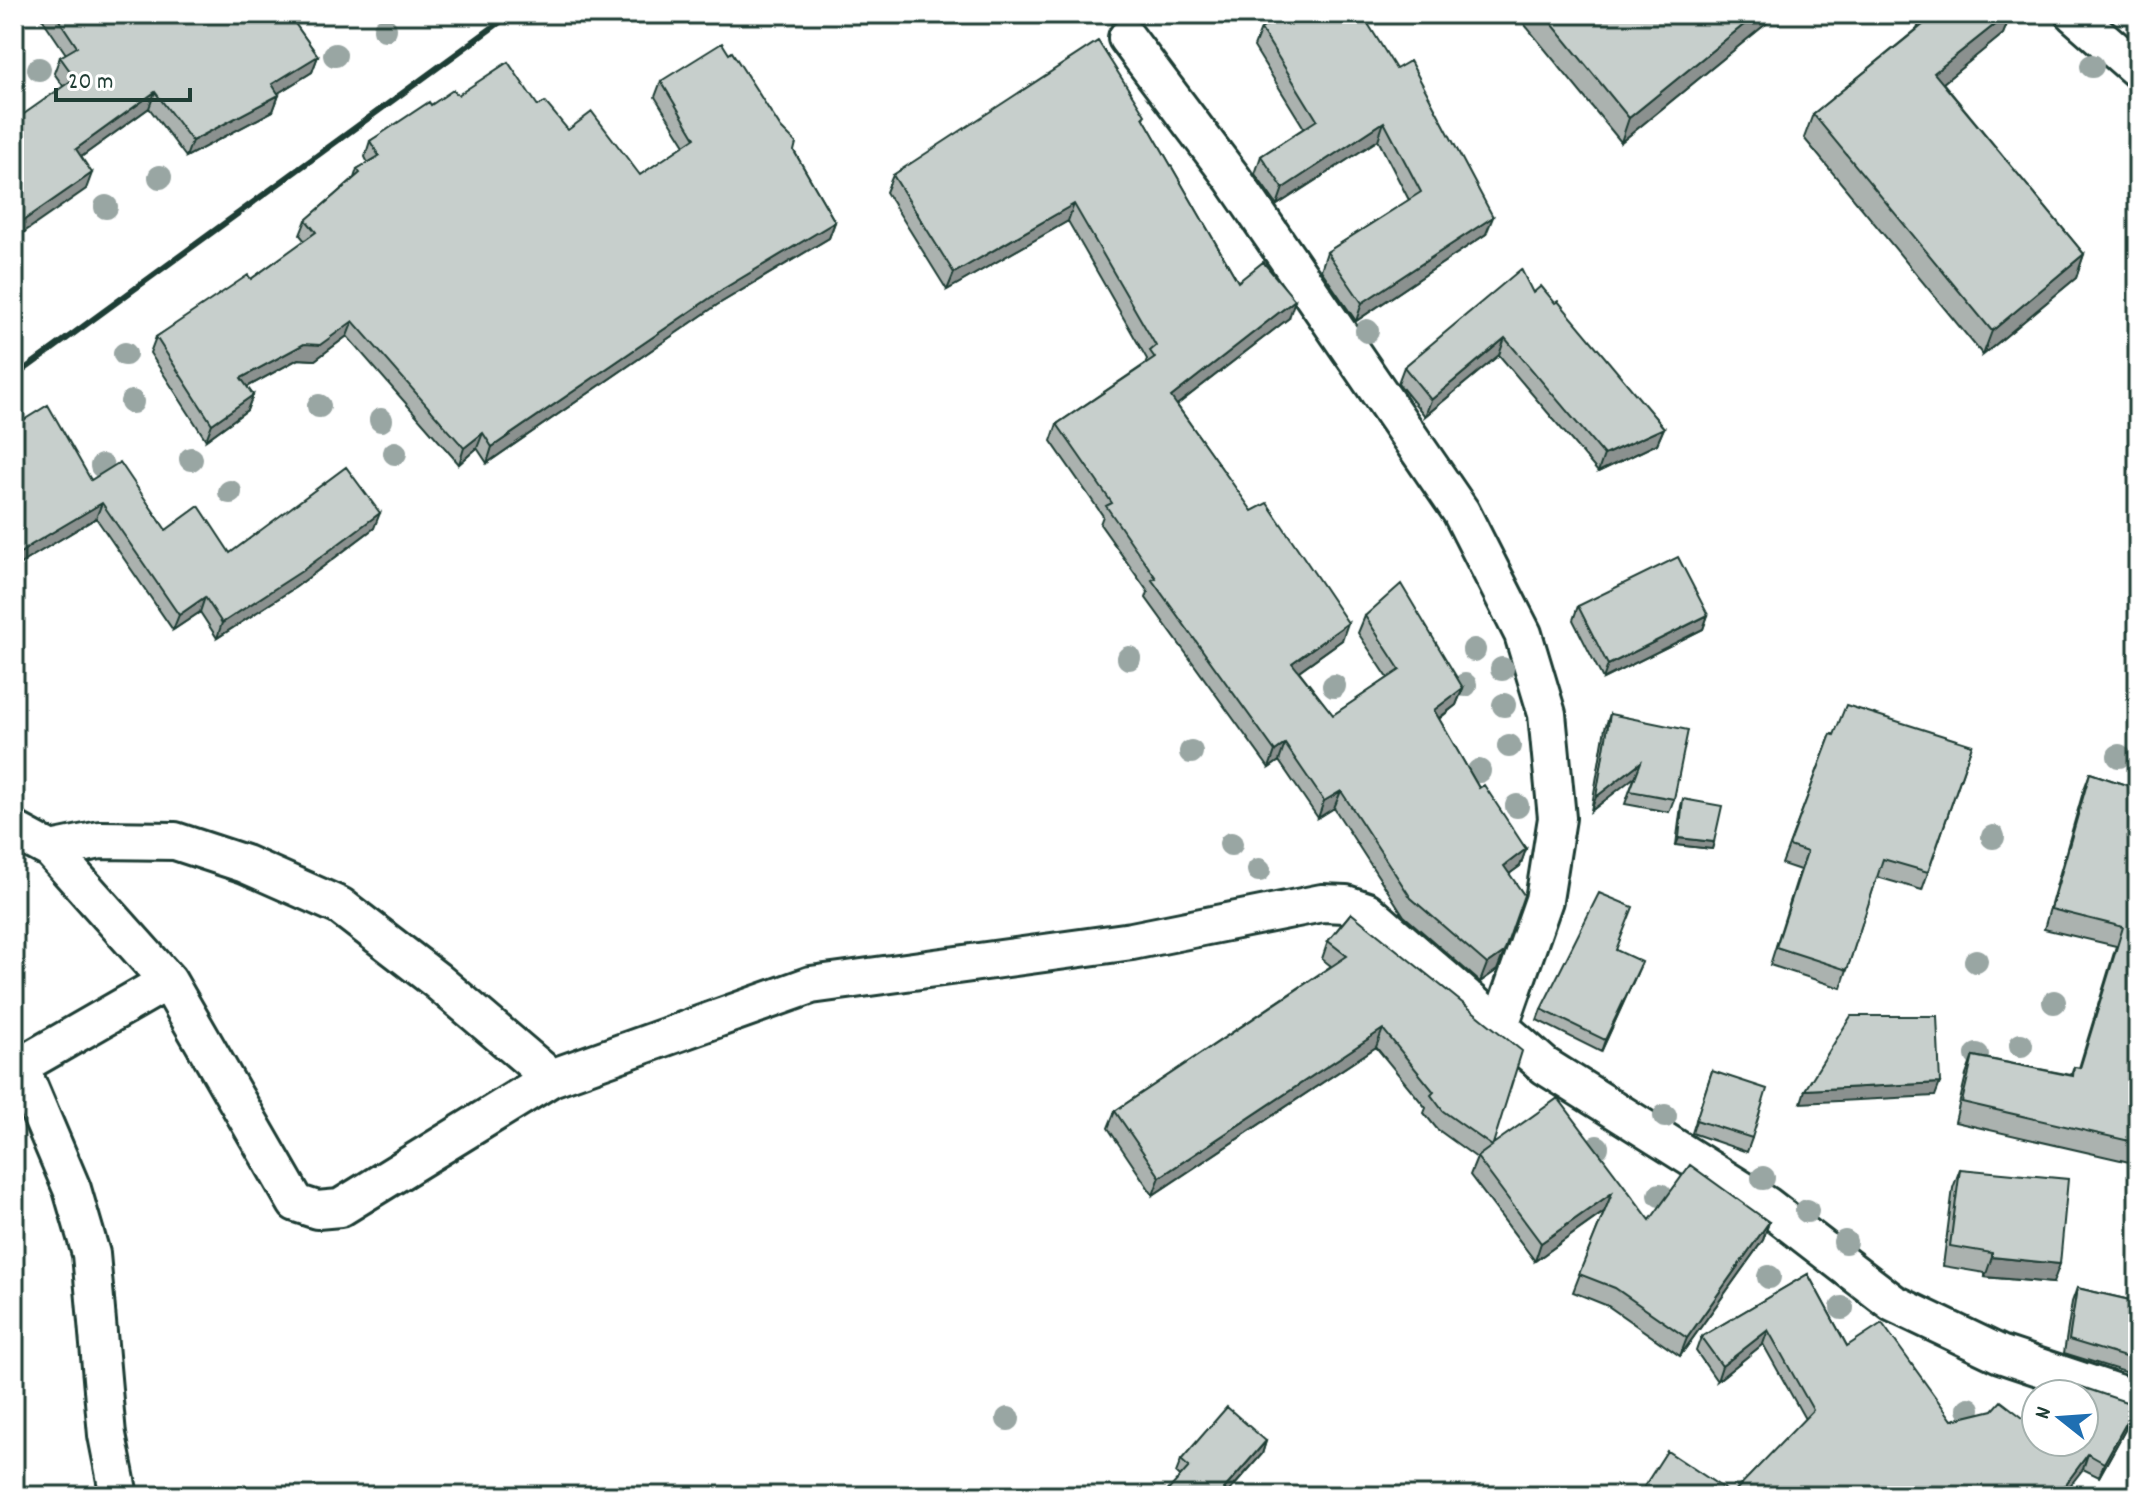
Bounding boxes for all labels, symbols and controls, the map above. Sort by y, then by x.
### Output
scale bar [56,52,190,102]
text: 20 m [68,66,114,100]
north arrow [2020,1378,2100,1458]
text: N [2028,1403,2061,1423]

